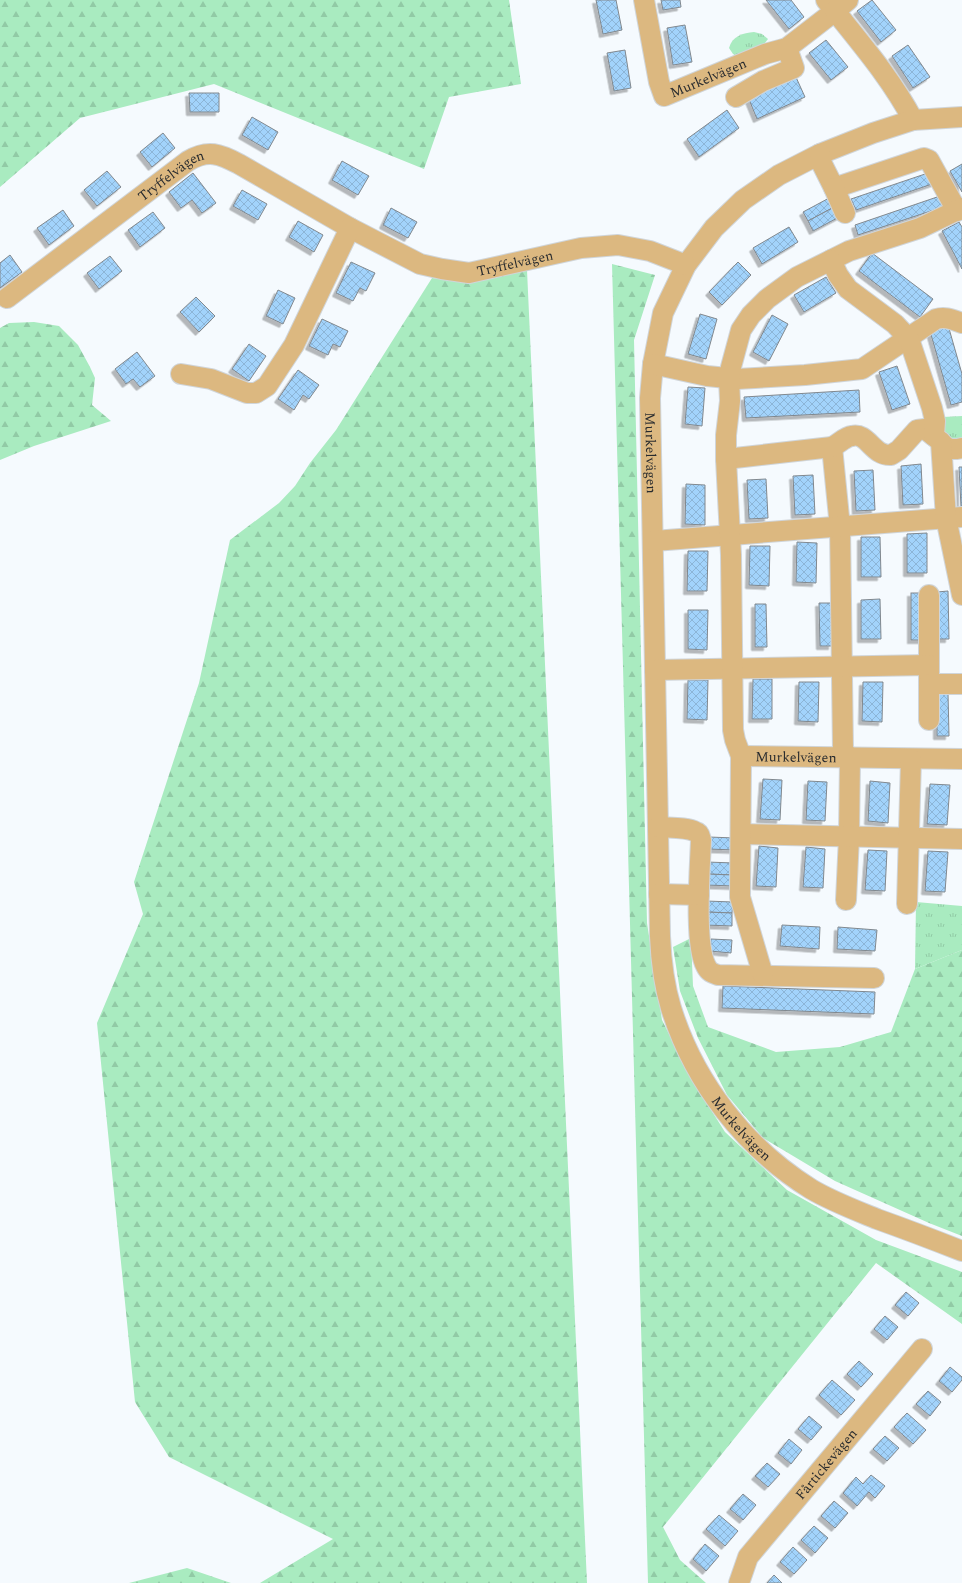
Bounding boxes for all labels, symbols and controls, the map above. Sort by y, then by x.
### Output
street label: Murkelvägen [667,52,750,103]
street label: Tryffelvägen [133,144,207,206]
street label: Tryffelvägen [475,244,555,281]
street label: Murkelvägen [640,412,662,494]
street label: Murkelvägen [755,746,837,768]
street label: Murkelvägen [707,1091,776,1166]
street label: Fårtickevägen [790,1424,862,1504]

